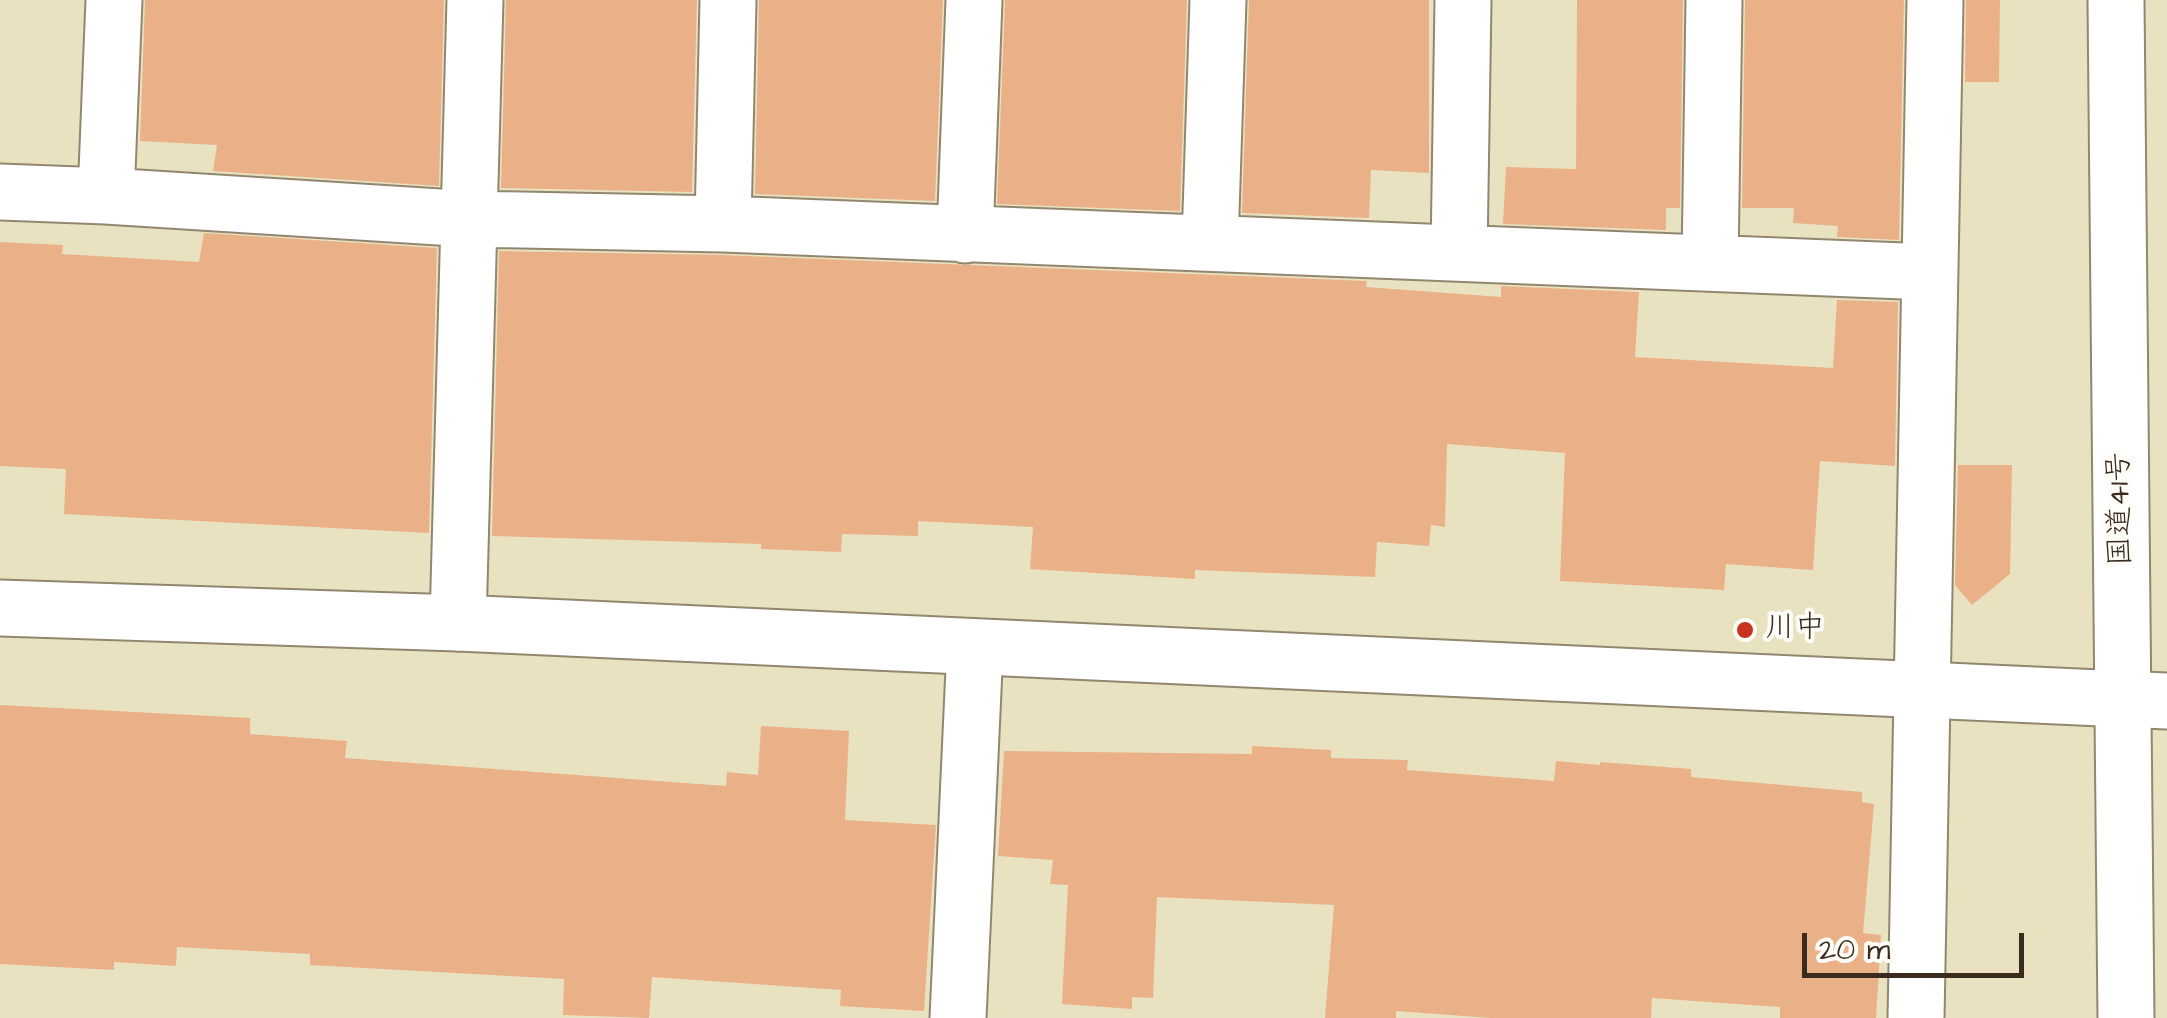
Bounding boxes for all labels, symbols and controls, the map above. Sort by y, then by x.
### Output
street label: 国道41号 [2103,452,2141,566]
place label: 川中 [1765,612,1825,648]
marker: 川中 [1734,619,1756,641]
scale bar [1807,913,2030,975]
text: 20 m [1819,929,1890,971]

